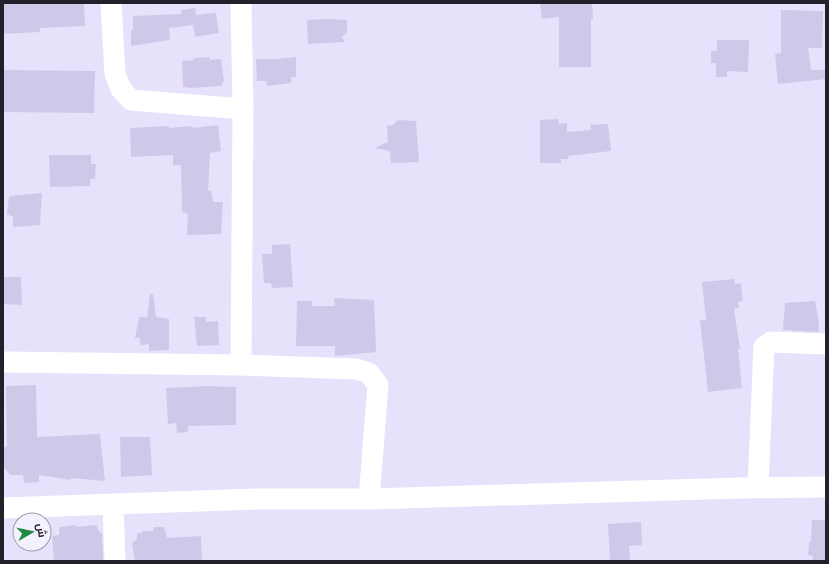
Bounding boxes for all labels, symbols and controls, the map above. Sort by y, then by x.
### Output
north arrow [12,512,52,552]
text: ش [33,522,50,539]

